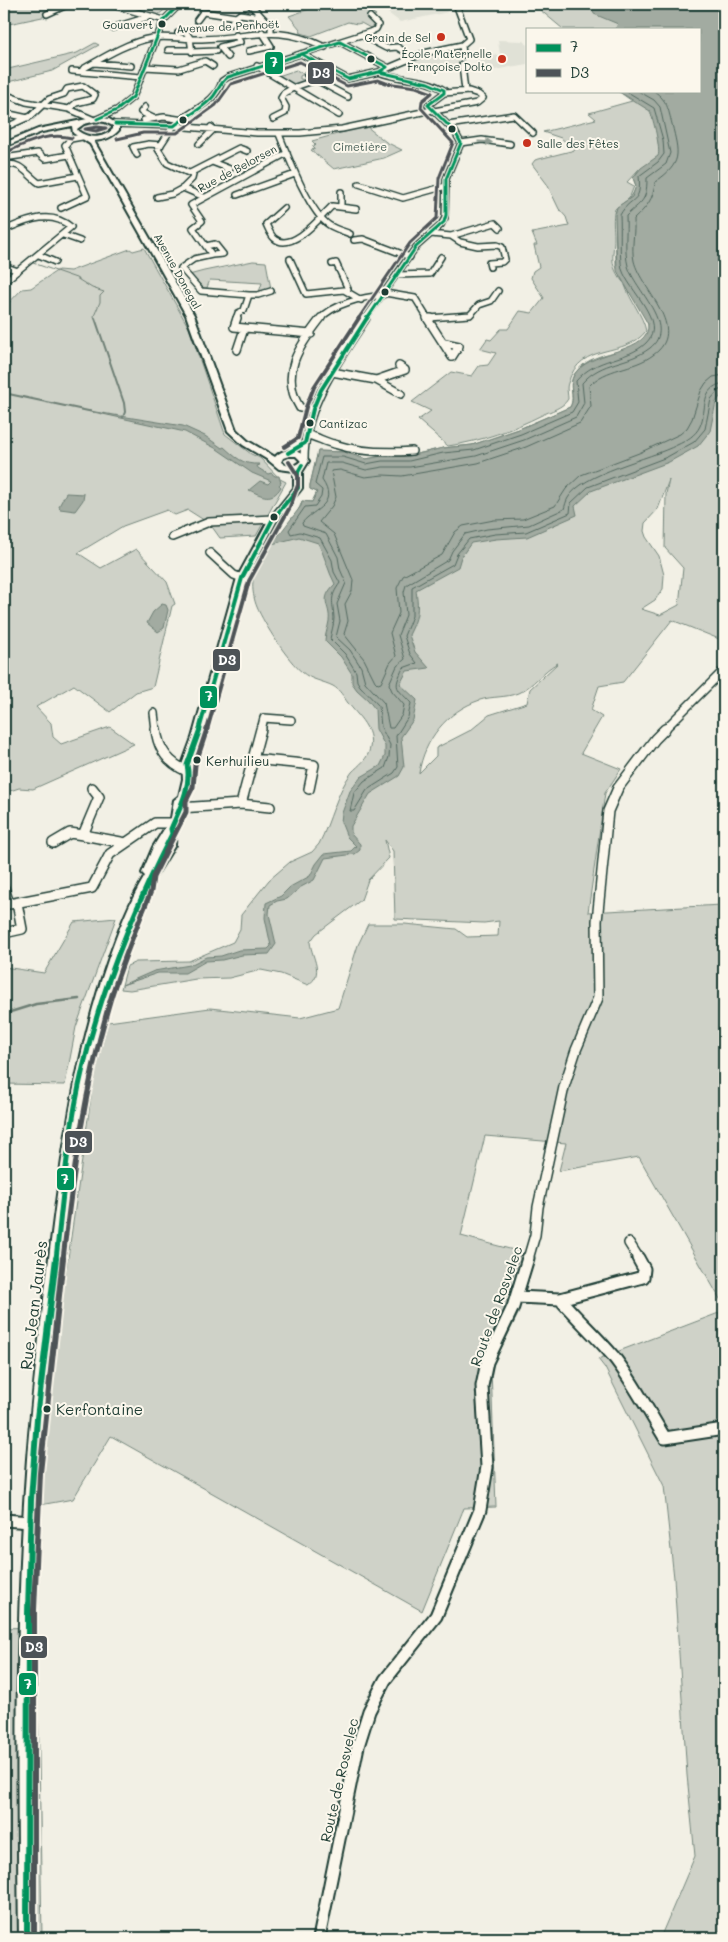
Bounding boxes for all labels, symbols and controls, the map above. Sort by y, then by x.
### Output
street label: Avenue de Penhoët [176,16,280,36]
place label: Gouavert [102,17,153,32]
marker: Gouavert [157,19,167,29]
legend [526,28,700,92]
place label: Grain de Sel [364,30,431,45]
marker: Grain de Sel [435,31,447,43]
text: 7 [570,36,578,56]
place label: École Maternelle Françoise Dolto [402,46,492,74]
line badge: 7 [264,51,284,75]
text: 7 [270,52,278,71]
marker: École Maternelle Françoise Dolto [496,53,508,65]
unlabelled marker [366,54,376,64]
line badge: D3 [307,61,335,85]
text: D3 [570,62,589,82]
text: D3 [312,63,330,82]
unlabelled marker [178,115,188,125]
unlabelled marker [447,124,457,134]
place label: Salle des Fêtes [537,136,619,151]
marker: Salle des Fêtes [521,137,533,149]
one-way arrow [478,138,494,146]
park label: Cimetière [333,139,387,154]
street label: Rue de Belorsen [195,141,279,195]
street label: Avenue Donegal [151,230,205,312]
unlabelled marker [380,287,390,297]
place label: Cantizac [319,416,367,431]
marker: Cantizac [305,418,315,428]
unlabelled marker [269,512,279,522]
line badge: D3 [212,648,241,672]
text: D3 [218,650,236,669]
line badge: 7 [199,685,218,709]
text: 7 [205,686,213,705]
place label: Kerhuilieu [206,752,269,769]
marker: Kerhuilieu [192,755,202,765]
line badge: D3 [64,1130,93,1154]
text: D3 [69,1132,87,1151]
line badge: 7 [56,1167,75,1191]
text: 7 [61,1169,69,1188]
street label: Rue Jean Jaurès [15,1239,51,1371]
street label: Route de Rosvelec [465,1243,527,1369]
place label: Kerfontaine [56,1399,143,1419]
marker: Kerfontaine [42,1404,52,1414]
line badge: D3 [20,1635,48,1659]
text: D3 [25,1637,43,1656]
line badge: 7 [18,1672,37,1696]
text: 7 [24,1674,32,1693]
street label: Route de Rosvelec [315,1716,363,1844]

